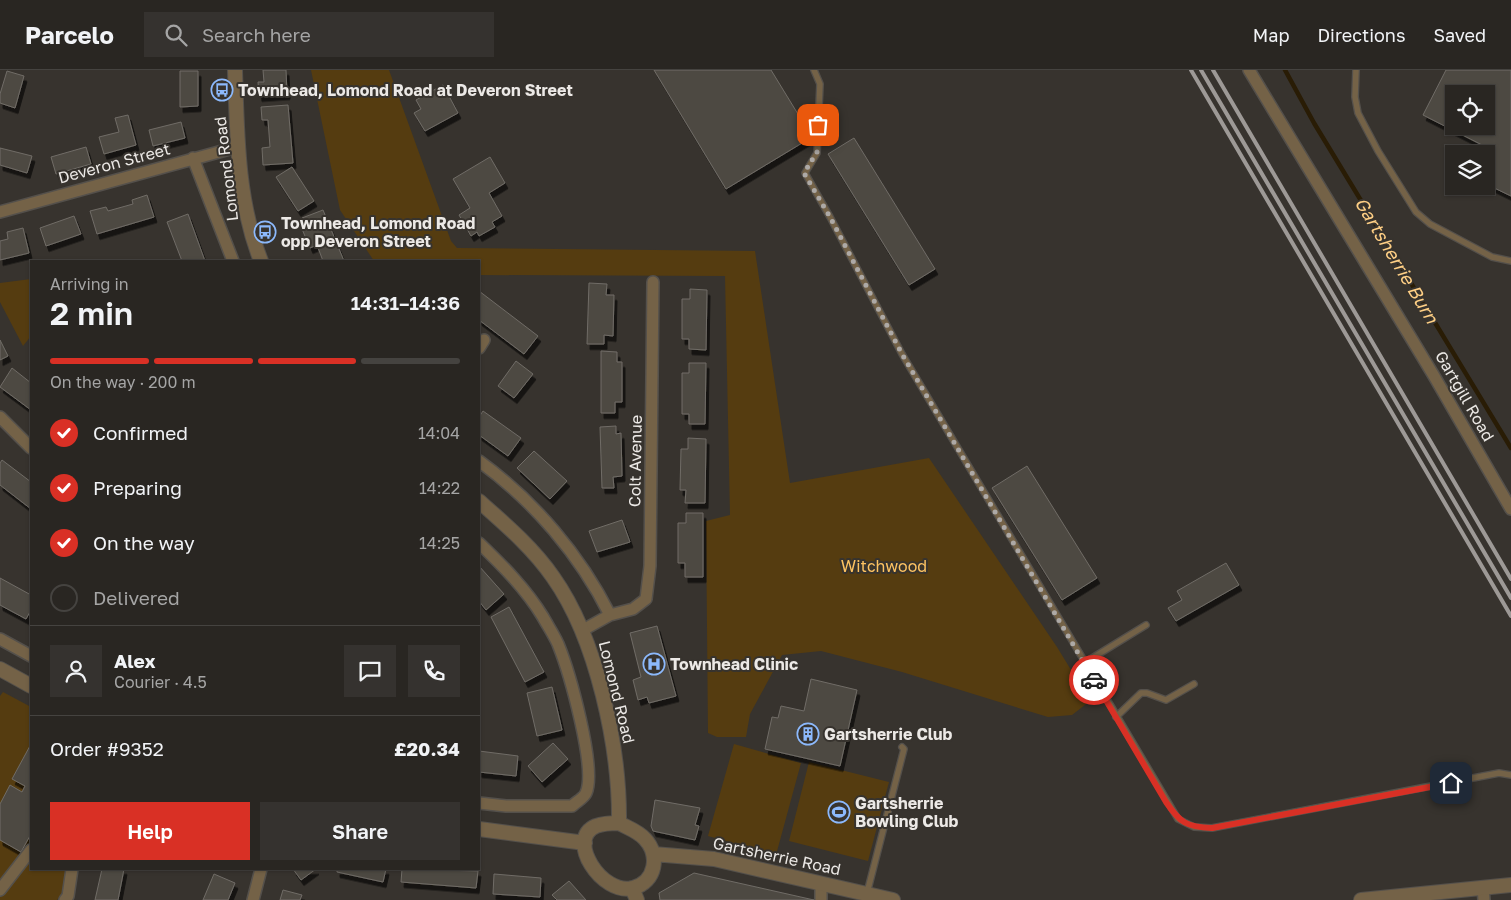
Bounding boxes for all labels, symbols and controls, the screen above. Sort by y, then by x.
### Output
search box [144,12,494,57]
text: Parcelo [25,20,114,49]
icon: search [162,21,190,49]
text: Search here [202,23,311,46]
text: Map [1253,24,1289,46]
text: Directions [1317,24,1405,46]
text: Saved [1433,24,1486,46]
bus stop icon: Townhead, Lomond Road at Deveron Street [210,78,234,102]
place label: Townhead, Lomond Road at Deveron Street [238,80,573,100]
map controls [1445,85,1495,195]
button: locate [1445,85,1495,135]
pin [797,104,839,146]
icon: bag [804,111,832,139]
street label: Lomond Road [210,116,242,222]
street label: Deveron Street [56,138,172,188]
button: layers [1445,145,1495,195]
water label: Gartsherrie Burn [1351,193,1444,328]
place label: Townhead, Lomond Road opp Deveron Street [281,213,476,251]
bus stop icon: Townhead, Lomond Road opp Deveron Street [253,220,277,244]
text: Arriving in [50,274,129,294]
text: 14:31–14:36 [351,291,460,314]
text: 2 min [50,294,133,332]
street label: Gartgill Road [1431,347,1499,445]
text: On the way · 200 m [50,372,196,392]
street label: Colt Avenue [624,415,646,507]
icon: check [50,419,78,447]
text: Confirmed [93,421,188,444]
text: 14:04 [418,423,460,443]
icon: check [50,474,78,502]
text: Preparing [93,476,182,499]
text: 14:22 [419,478,460,498]
icon: check [50,529,78,557]
text: On the way [93,531,195,554]
text: 14:25 [419,533,460,553]
park label: Witchwood [841,556,927,576]
text: Delivered [93,586,180,609]
street label: Lomond Road [595,639,639,745]
button: person [50,645,102,697]
button: chat [344,645,396,697]
button: phone [408,645,460,697]
text: Alex [114,649,155,672]
hospital icon: Townhead Clinic [642,652,666,676]
place label: Townhead Clinic [670,654,798,674]
courier [1069,655,1119,705]
icon: car [1080,666,1108,694]
text: Courier · 4.5 [114,672,207,692]
building icon: Gartsherrie Club [796,722,820,746]
place label: Gartsherrie Club [824,724,953,744]
text: Order #9352 [50,737,164,760]
text: £20.34 [394,737,460,760]
pin [1430,762,1472,804]
icon: home [1437,769,1465,797]
place label: Gartsherrie Bowling Club [855,793,959,831]
sports icon: Gartsherrie Bowling Club [827,800,851,824]
button: Help [50,802,250,860]
button: Share [260,802,460,860]
street label: Gartsherrie Road [711,833,843,879]

